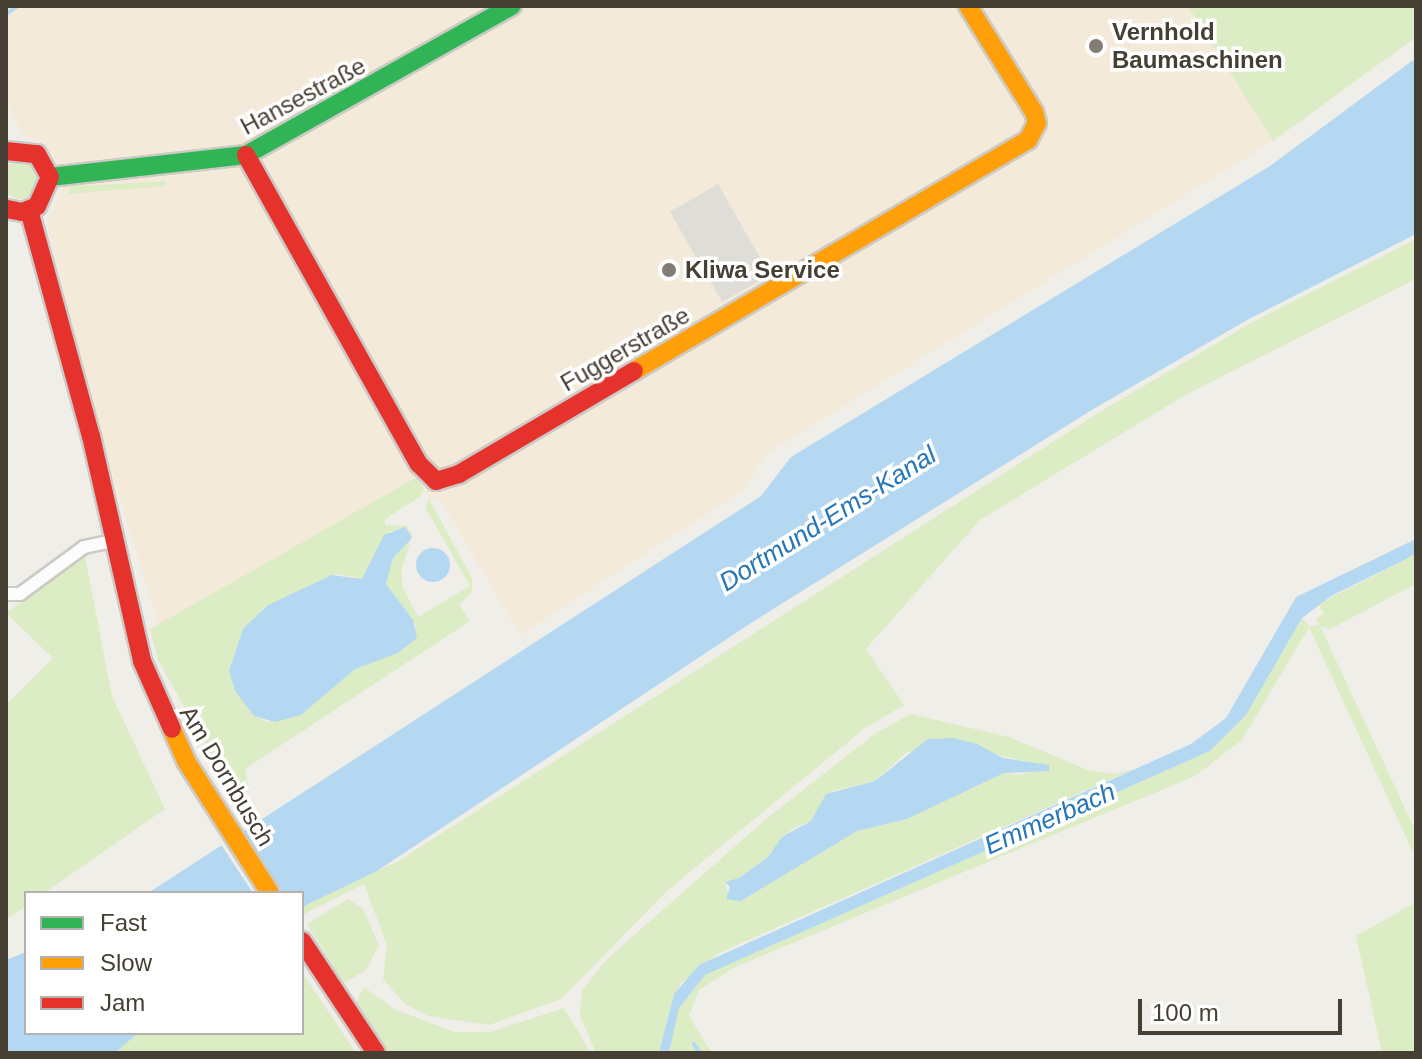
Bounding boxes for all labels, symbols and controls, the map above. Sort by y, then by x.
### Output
place label: Vernhold Baumaschinen [1112,18,1283,74]
marker: Vernhold Baumaschinen [1087,37,1105,55]
street label: Hansestraße [236,51,370,141]
place label: Kliwa Service [685,256,840,284]
marker: Kliwa Service [660,261,678,279]
street label: Fuggerstraße [555,301,695,397]
water label: Dortmund-Ems-Kanal [714,440,942,598]
street label: Am Dornbusch [174,701,280,851]
water label: Emmerbach [980,776,1120,862]
legend [24,891,304,1035]
text: Fast [100,909,147,936]
text: Slow [100,949,152,976]
scale bar [1142,983,1346,1033]
text: Jam [100,989,145,1016]
text: 100 m [1152,999,1219,1026]

